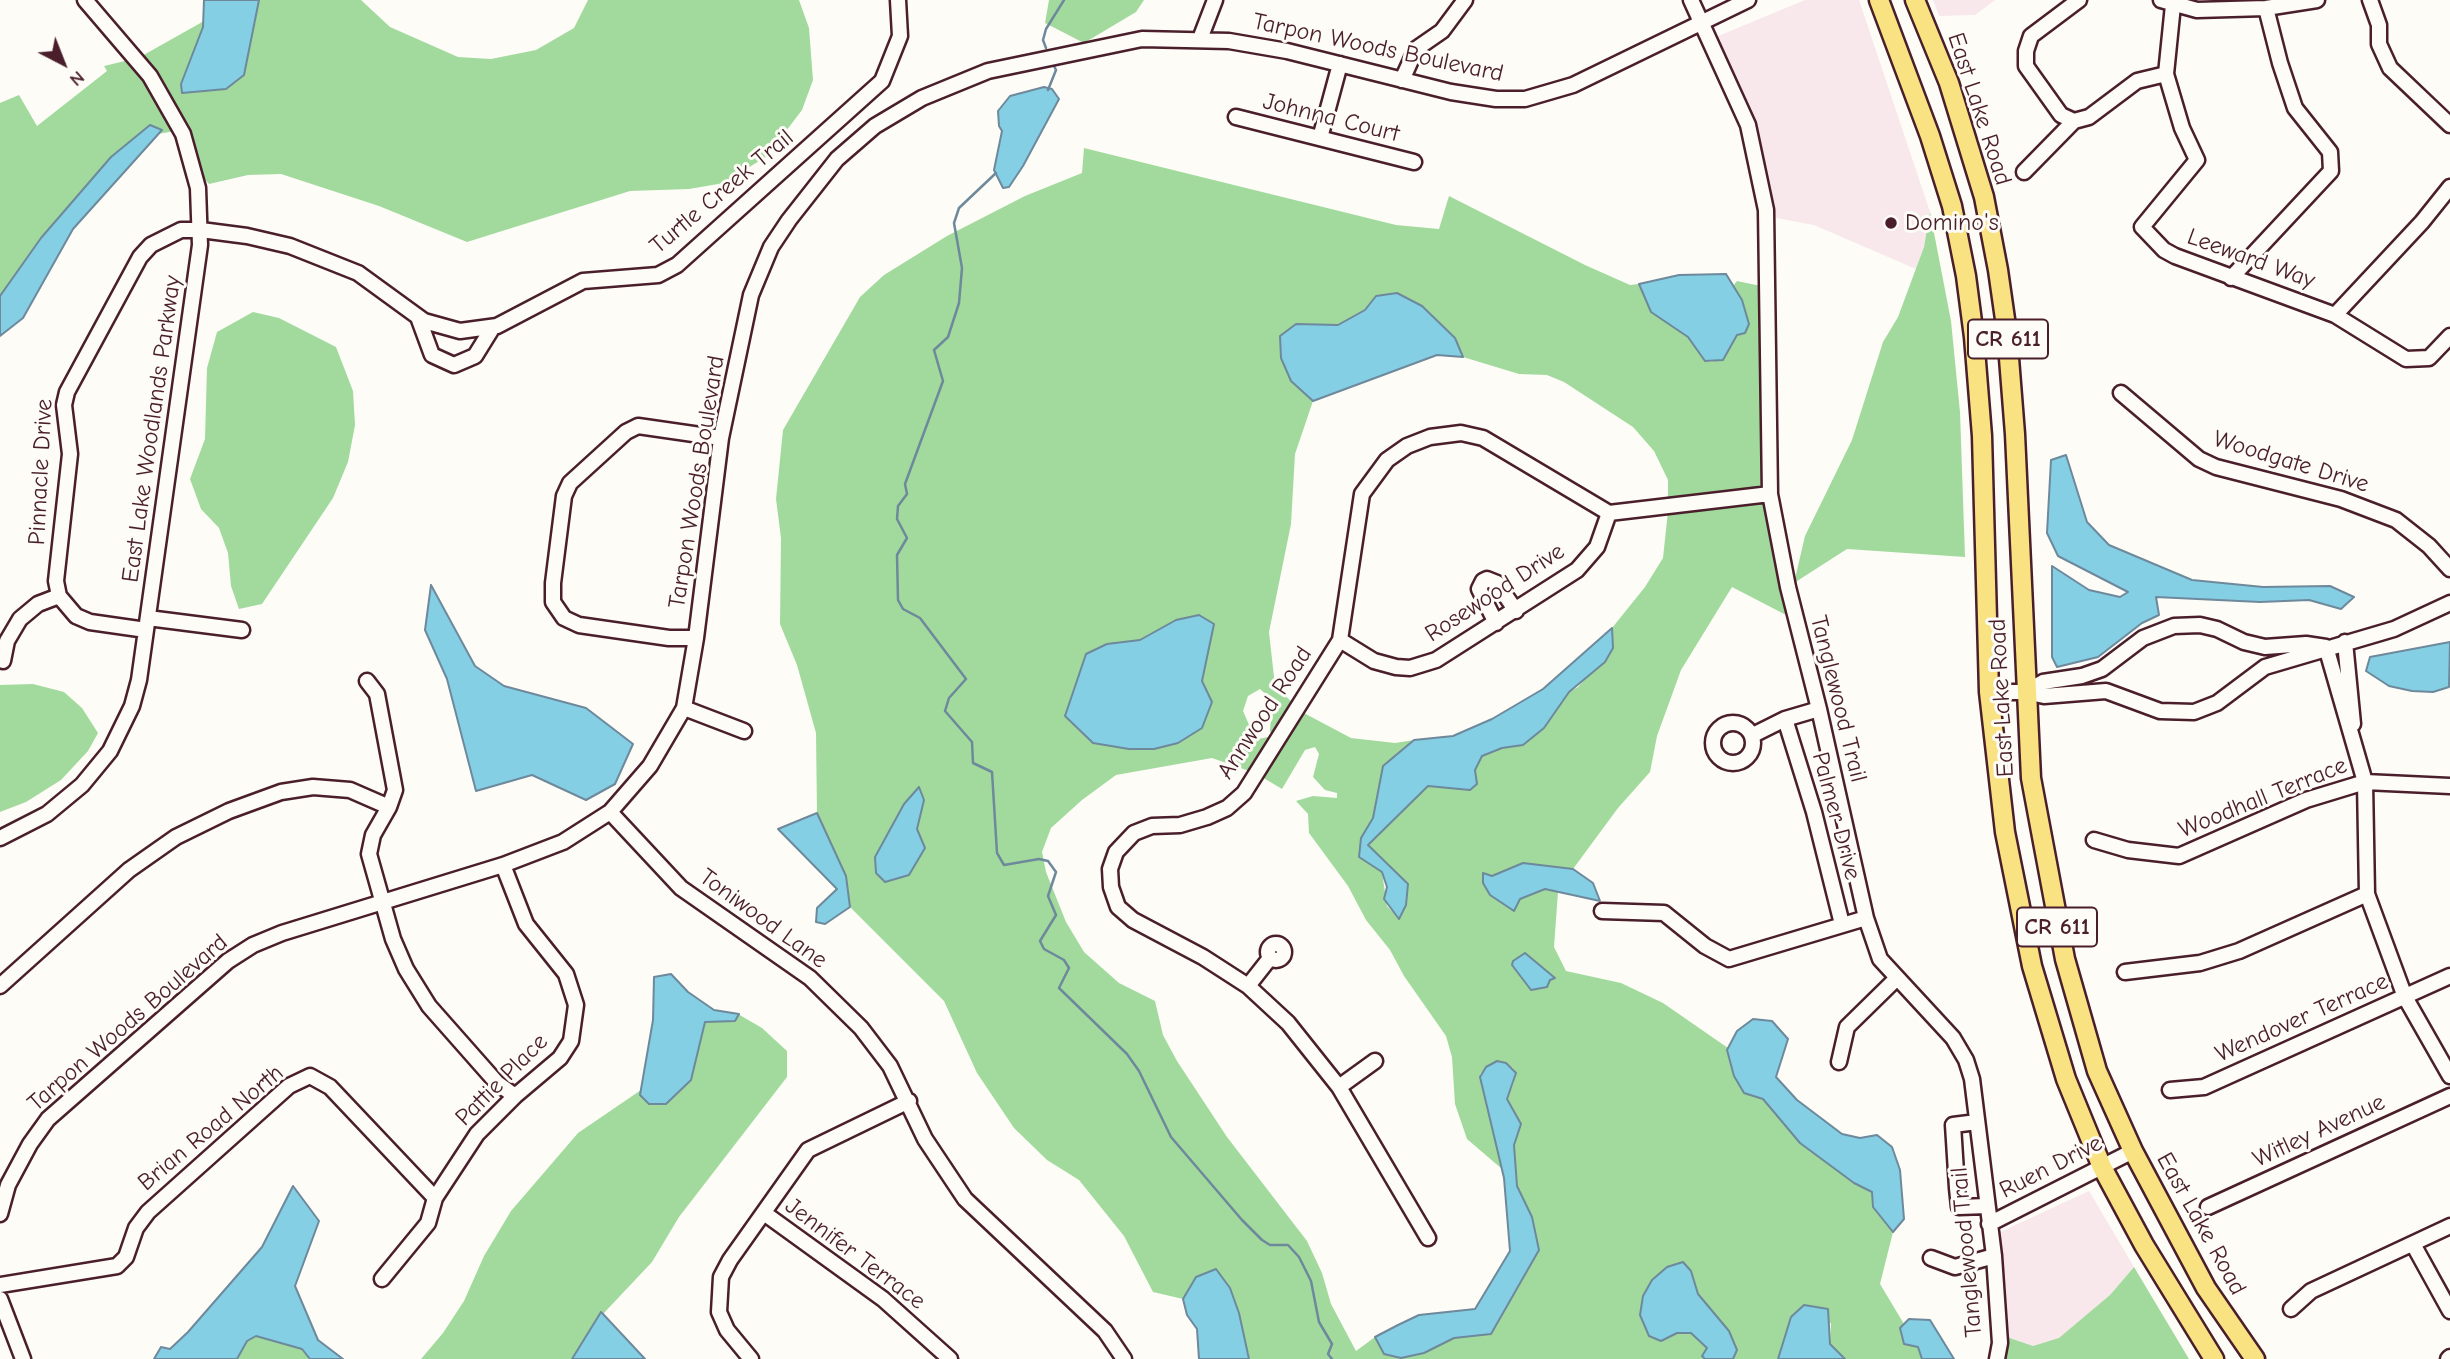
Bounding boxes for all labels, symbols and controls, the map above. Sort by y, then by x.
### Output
street label: Tarpon Woods Boulevard [1250,7,1506,89]
north arrow [28,28,98,98]
street label: East Lake Road [1941,29,2017,189]
text: N [65,66,89,91]
street label: Johnna Court [1260,87,1402,149]
street label: Turtle Creek Trail [644,124,800,260]
place label: Domino's [1905,209,1999,237]
marker: Domino's [1883,215,1899,231]
street label: Leeward Way [2183,223,2319,295]
street label: East Lake Woodlands Parkway [116,274,188,584]
road number: CR 611 [1968,320,2048,358]
street label: Tarpon Woods Boulevard [663,354,731,610]
street label: Pinnacle Drive [23,398,59,546]
street label: Woodgate Drive [2210,425,2372,499]
street label: Rosewood Drive [1420,537,1570,649]
street label: Tanglewood Trail [1803,613,1873,785]
street label: East Lake Road [1983,618,2021,778]
street label: Annwood Road [1211,641,1319,785]
street label: Palmer Drive [1805,749,1867,883]
street label: Woodhall Terrace [2175,751,2351,845]
street label: Toniwood Lane [693,863,833,975]
road number: CR 611 [2017,908,2097,946]
street label: Tarpon Woods Boulevard [22,928,234,1118]
street label: Wendover Terrace [2211,967,2393,1069]
street label: Pattie Place [450,1028,554,1132]
street label: Brian Road North [132,1059,290,1197]
street label: Witley Avenue [2248,1088,2390,1174]
street label: Ruen Drive [1995,1129,2107,1205]
street label: East Lake Road [2150,1148,2252,1300]
street label: Tanglewood Trail [1945,1166,1989,1338]
street label: Jennifer Terrace [779,1192,931,1316]

